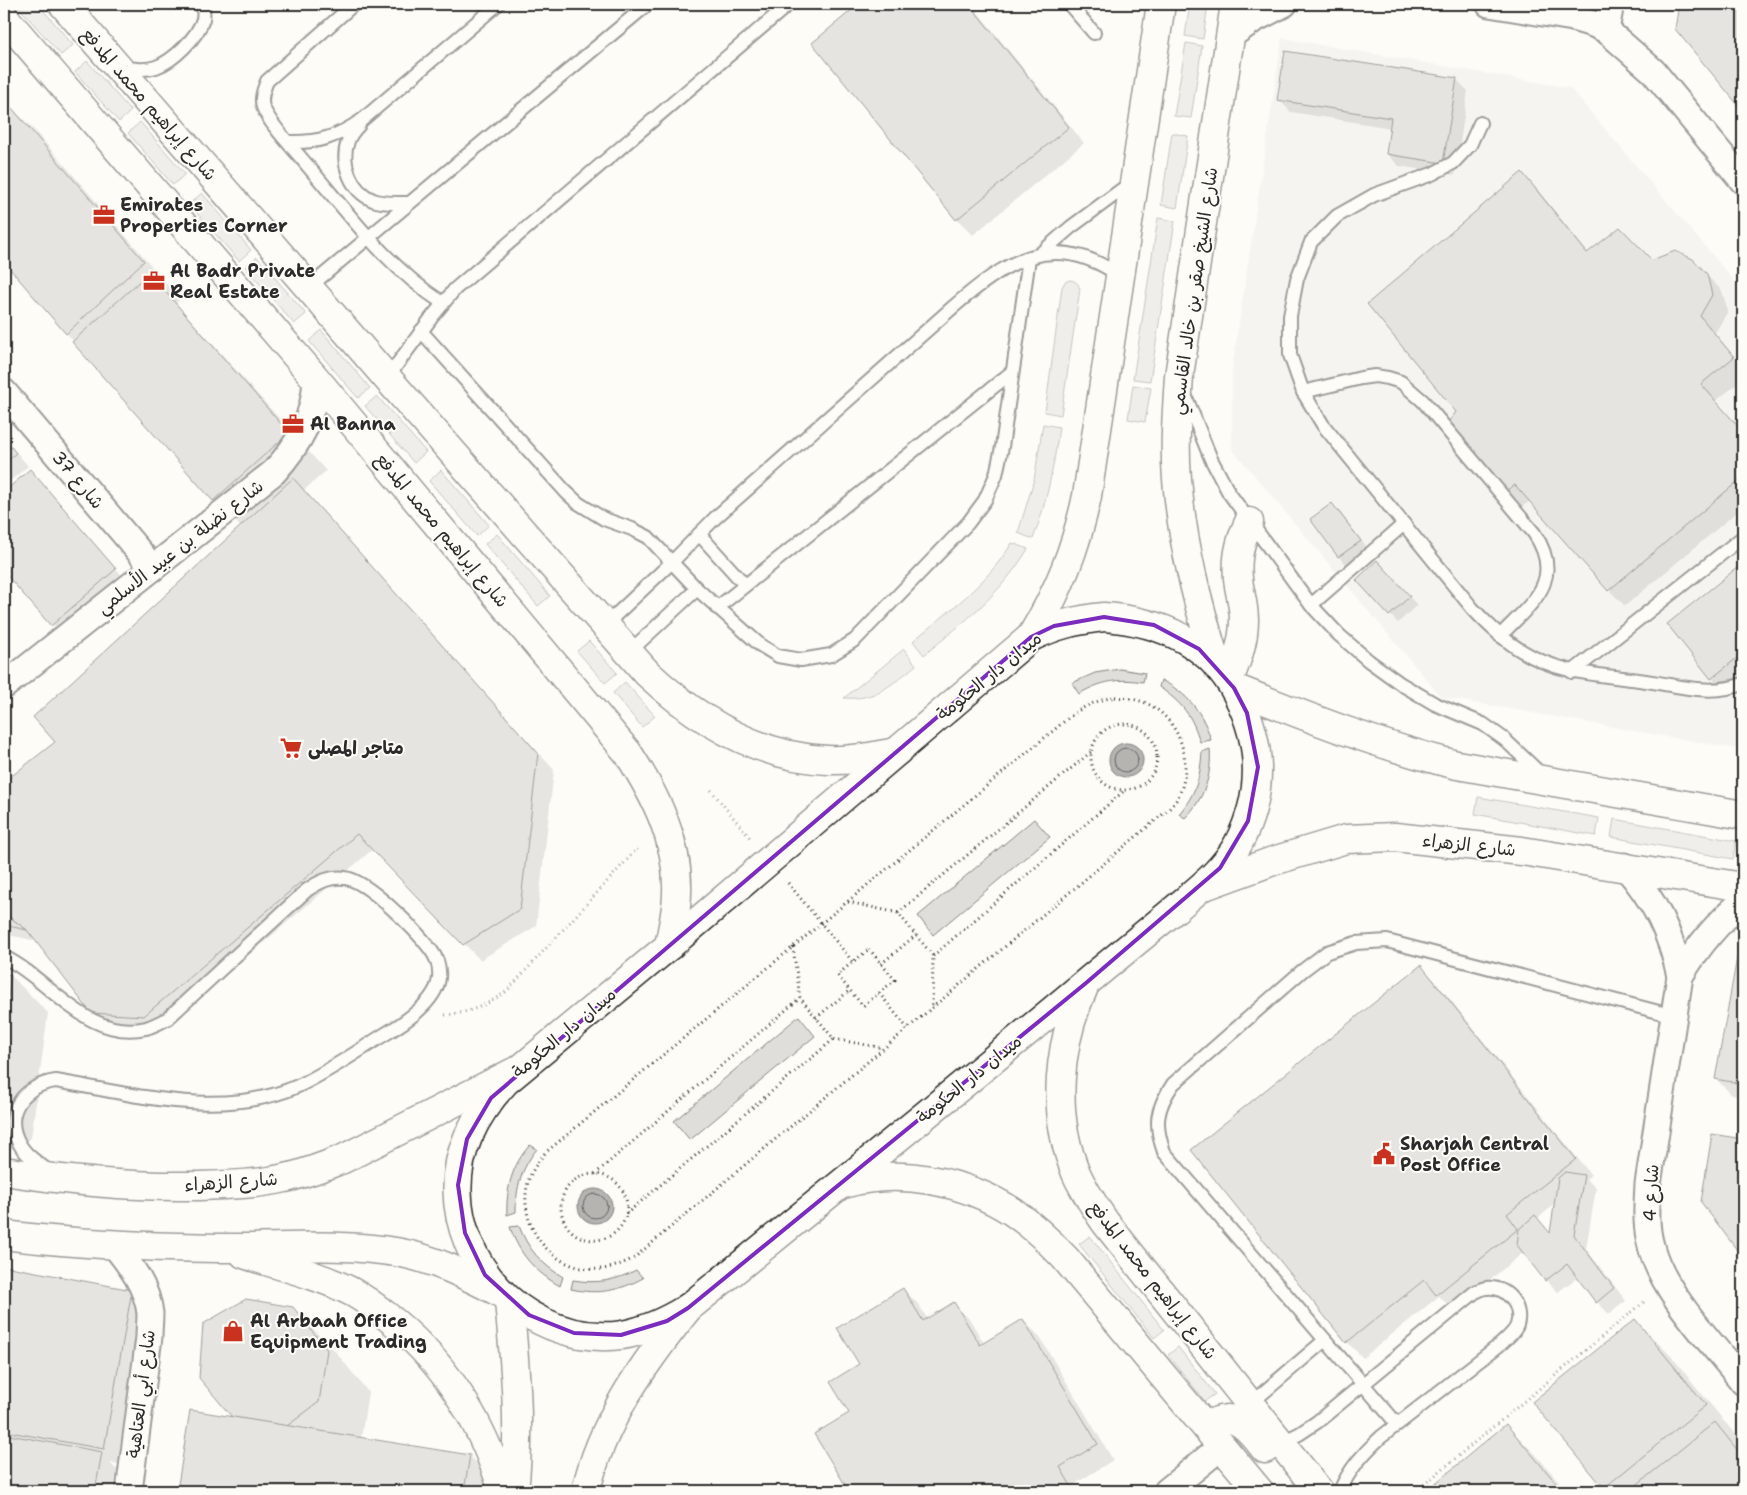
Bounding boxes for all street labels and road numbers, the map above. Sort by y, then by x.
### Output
street label: شارع إبراهيم محمد المدفع [74,22,222,187]
street label: شارع الشيخ صقر بن خالد القاسمي [1165,166,1227,417]
street label: شارع 37 [47,446,109,514]
street label: شارع إبراهيم محمد المدفع [368,447,514,614]
street label: شارع نضلة بن عبيد الأسلمي [92,474,271,623]
street label: ميدان دار الحكومة [931,626,1047,726]
street label: شارع الزهراء [1421,828,1517,862]
street label: ميدان دار الحكومة [507,982,621,1084]
street label: ميدان دار الحكومة [911,1029,1027,1129]
street label: شارع 4 [1638,1164,1664,1222]
street label: شارع الزهراء [183,1167,279,1197]
street label: شارع إبراهيم محمد المدفع [1082,1196,1223,1366]
street label: شارع أبي العتاهية [121,1328,165,1460]

